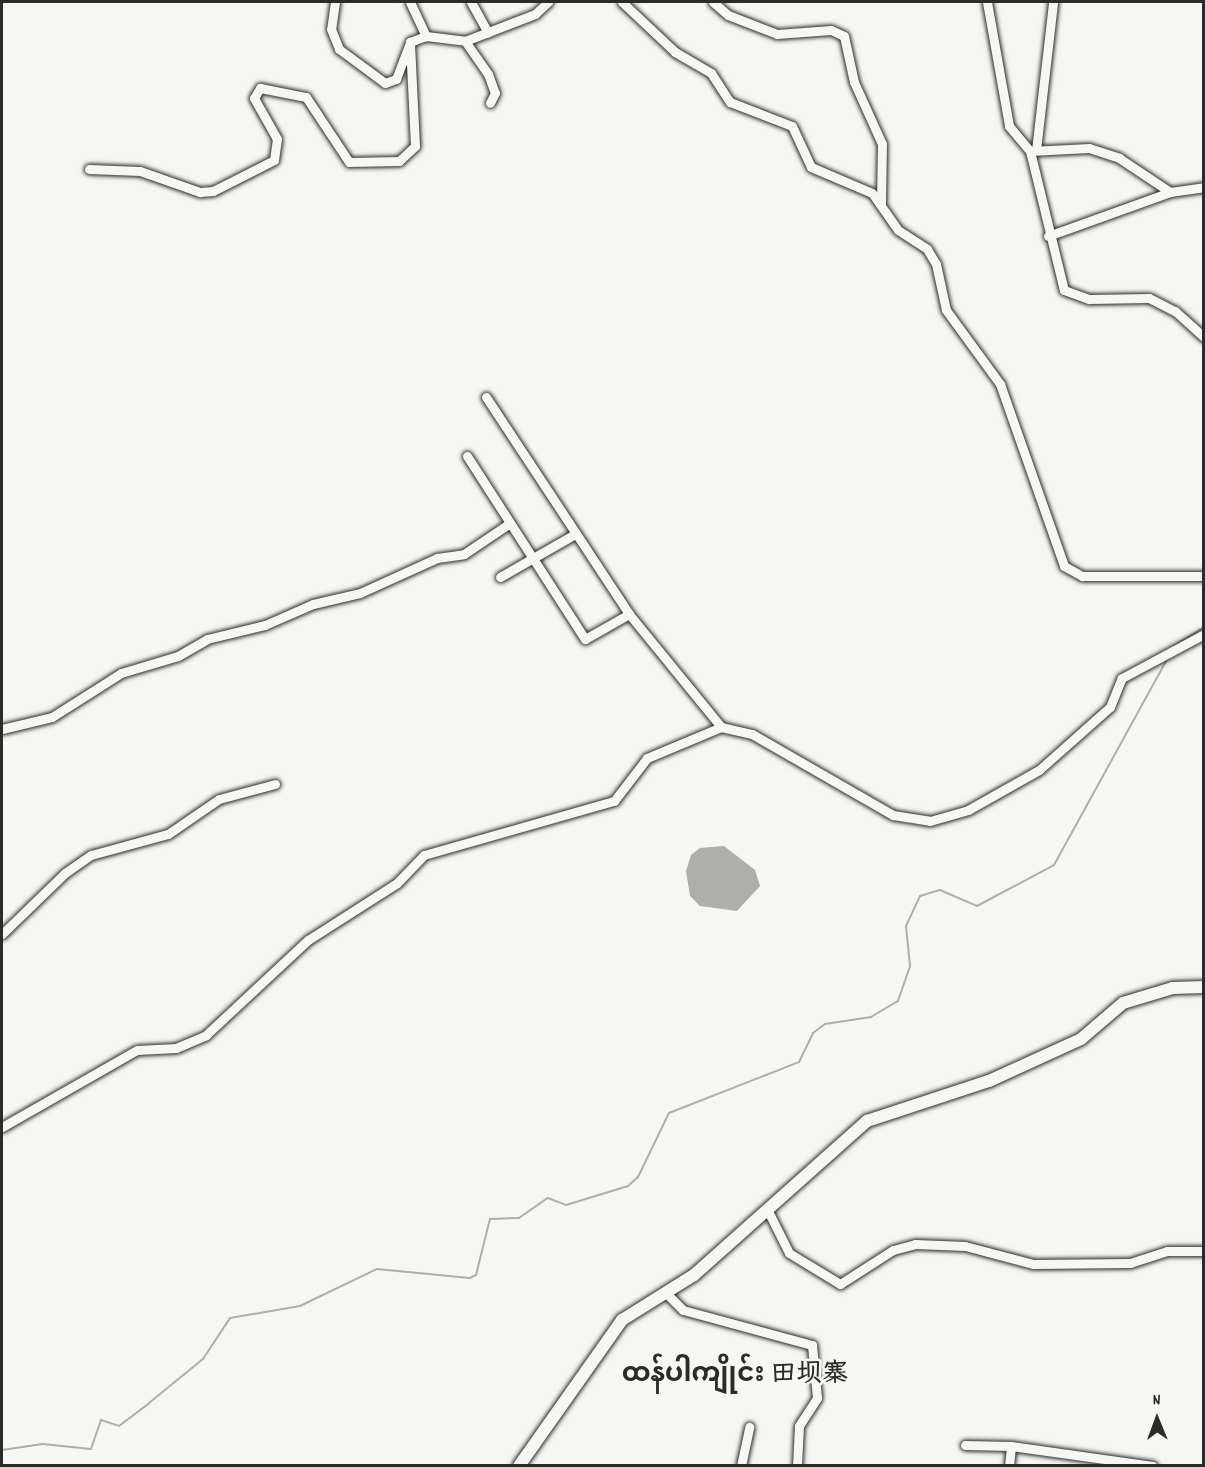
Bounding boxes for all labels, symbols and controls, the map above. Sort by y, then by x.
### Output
district label: ထန်ပါကျိုင်း 田坝寨 [622,1360,848,1392]
north arrow [1127,1389,1187,1449]
text: N [1153,1389,1161,1412]

